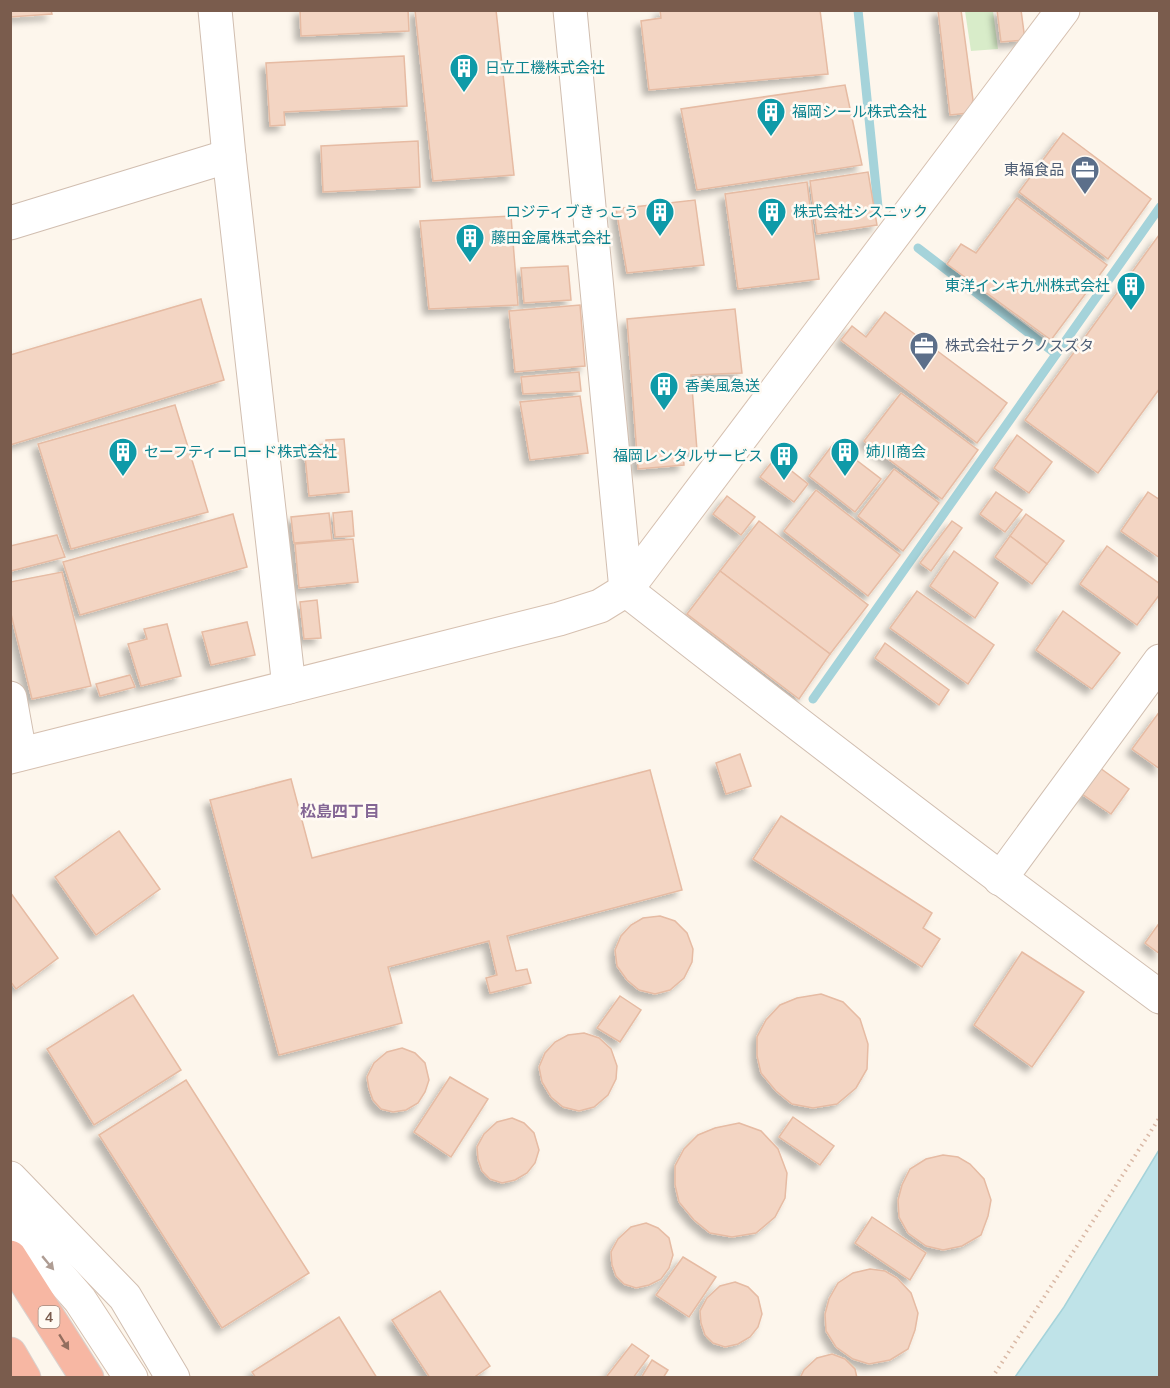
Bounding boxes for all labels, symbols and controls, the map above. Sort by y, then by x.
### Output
building icon: 日立工機株式会社 [448,52,480,94]
place label: 日立工機株式会社 [485,58,605,77]
building icon: 福岡シール株式会社 [755,96,787,138]
place label: 福岡シール株式会社 [792,102,927,121]
office icon: 東福食品 [1069,154,1101,196]
place label: 東福食品 [1004,160,1064,179]
building icon: ロジティブきっこう [644,196,676,238]
building icon: 株式会社シスニック [756,196,788,238]
place label: ロジティブきっこう [505,202,639,221]
place label: 株式会社シスニック [793,202,928,221]
building icon: 藤田金属株式会社 [454,222,486,264]
place label: 藤田金属株式会社 [491,228,611,247]
building icon: 東洋インキ九州株式会社 [1115,270,1147,312]
place label: 東洋インキ九州株式会社 [945,276,1110,295]
office icon: 株式会社テクノスズタ [908,330,940,372]
place label: 株式会社テクノスズタ [945,336,1094,355]
building icon: 香美風急送 [648,370,680,412]
place label: 香美風急送 [685,376,760,395]
building icon: セーフティーロード株式会社 [107,436,139,478]
building icon: 姉川商会 [829,436,861,478]
building icon: 福岡レンタルサービス [768,440,800,482]
place label: セーフティーロード株式会社 [144,442,337,461]
place label: 姉川商会 [866,442,926,461]
place label: 福岡レンタルサービス [613,446,763,465]
district label: 松島四丁目 [300,801,380,821]
one-way arrow [42,1255,55,1271]
road number: 4 [38,1306,60,1328]
one-way arrow [59,1333,70,1350]

